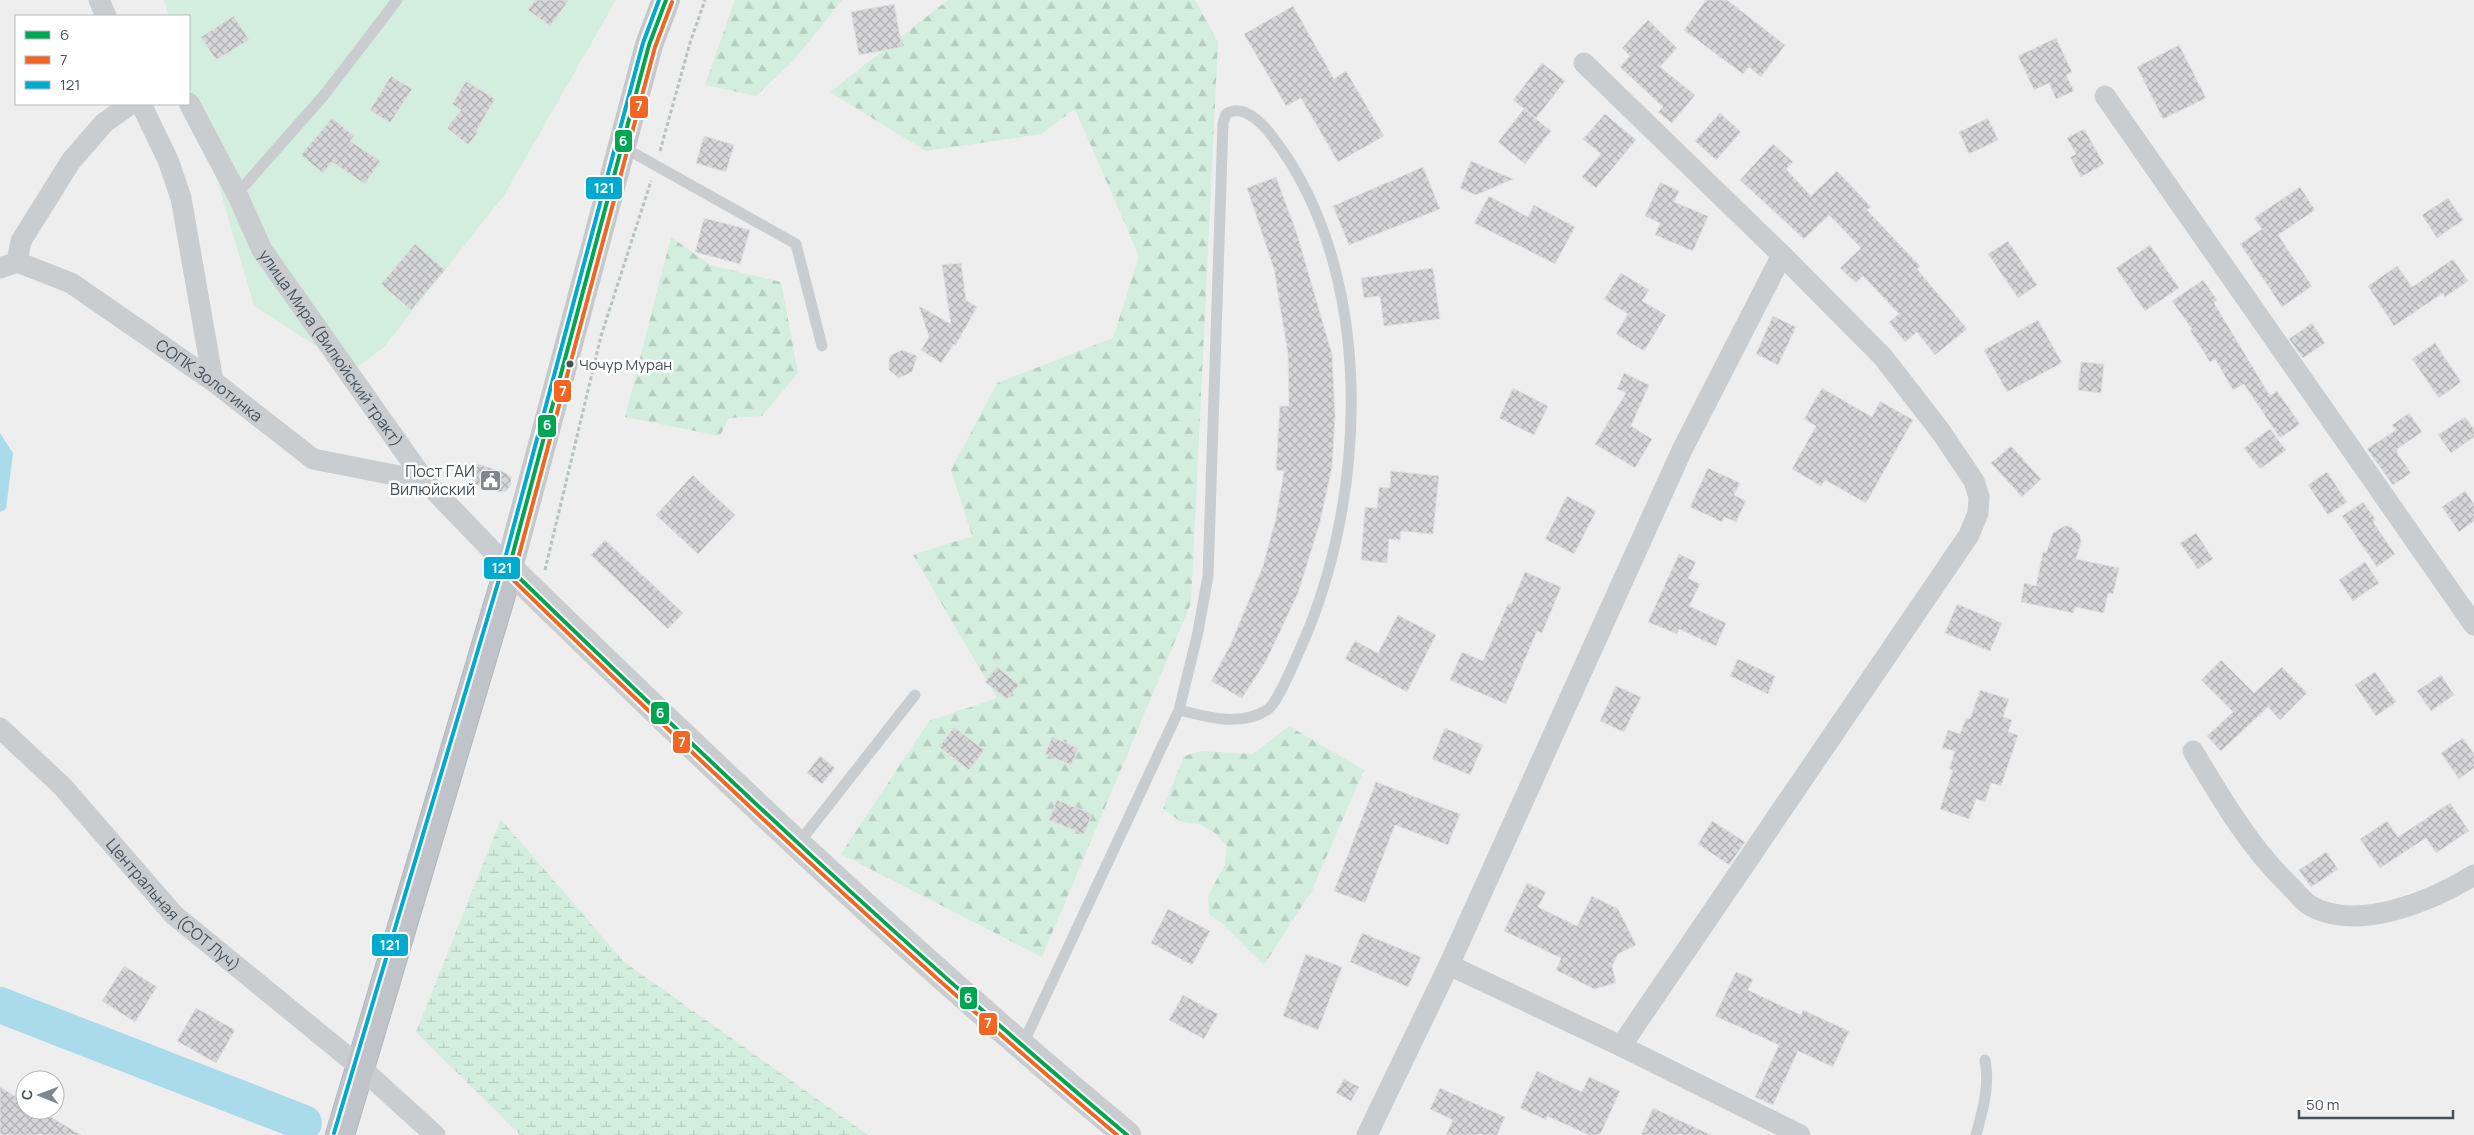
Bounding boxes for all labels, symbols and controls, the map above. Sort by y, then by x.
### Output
legend [15,15,190,105]
text: 6 [60,24,69,45]
text: 7 [60,49,68,70]
text: 121 [60,74,80,95]
line badge: 7 [629,95,649,119]
text: 7 [635,96,643,115]
line badge: 6 [614,129,633,153]
text: 6 [619,131,627,150]
line badge: 121 [585,176,623,200]
text: 121 [594,178,614,197]
street label: улица Мира (Вилюйский тракт) [254,245,408,451]
street label: СОПК Золотинка [151,334,267,427]
place label: Чочур Муран [579,354,672,375]
marker: Чочур Муран [565,359,575,369]
line badge: 7 [553,379,572,403]
text: 7 [559,381,567,400]
line badge: 6 [537,414,557,438]
text: 6 [543,415,551,434]
place label: Пост ГАИ Вилюйский [390,460,475,500]
public building icon: Пост ГАИ Вилюйский [479,468,503,492]
line badge: 121 [483,556,521,580]
text: 121 [492,558,512,577]
line badge: 6 [650,701,670,725]
text: 6 [656,703,664,722]
line badge: 7 [672,730,691,754]
text: 7 [678,732,686,751]
street label: Центральная (СОТ Луч) [101,834,245,976]
line badge: 121 [371,933,409,957]
text: 121 [380,935,400,954]
line badge: 6 [959,986,978,1010]
text: 6 [964,988,972,1007]
line badge: 7 [978,1012,998,1036]
text: 7 [984,1013,992,1032]
north arrow [15,1070,65,1120]
scale bar [2299,1088,2453,1120]
text: С [17,1089,36,1100]
text: 50 m [2306,1094,2340,1115]

